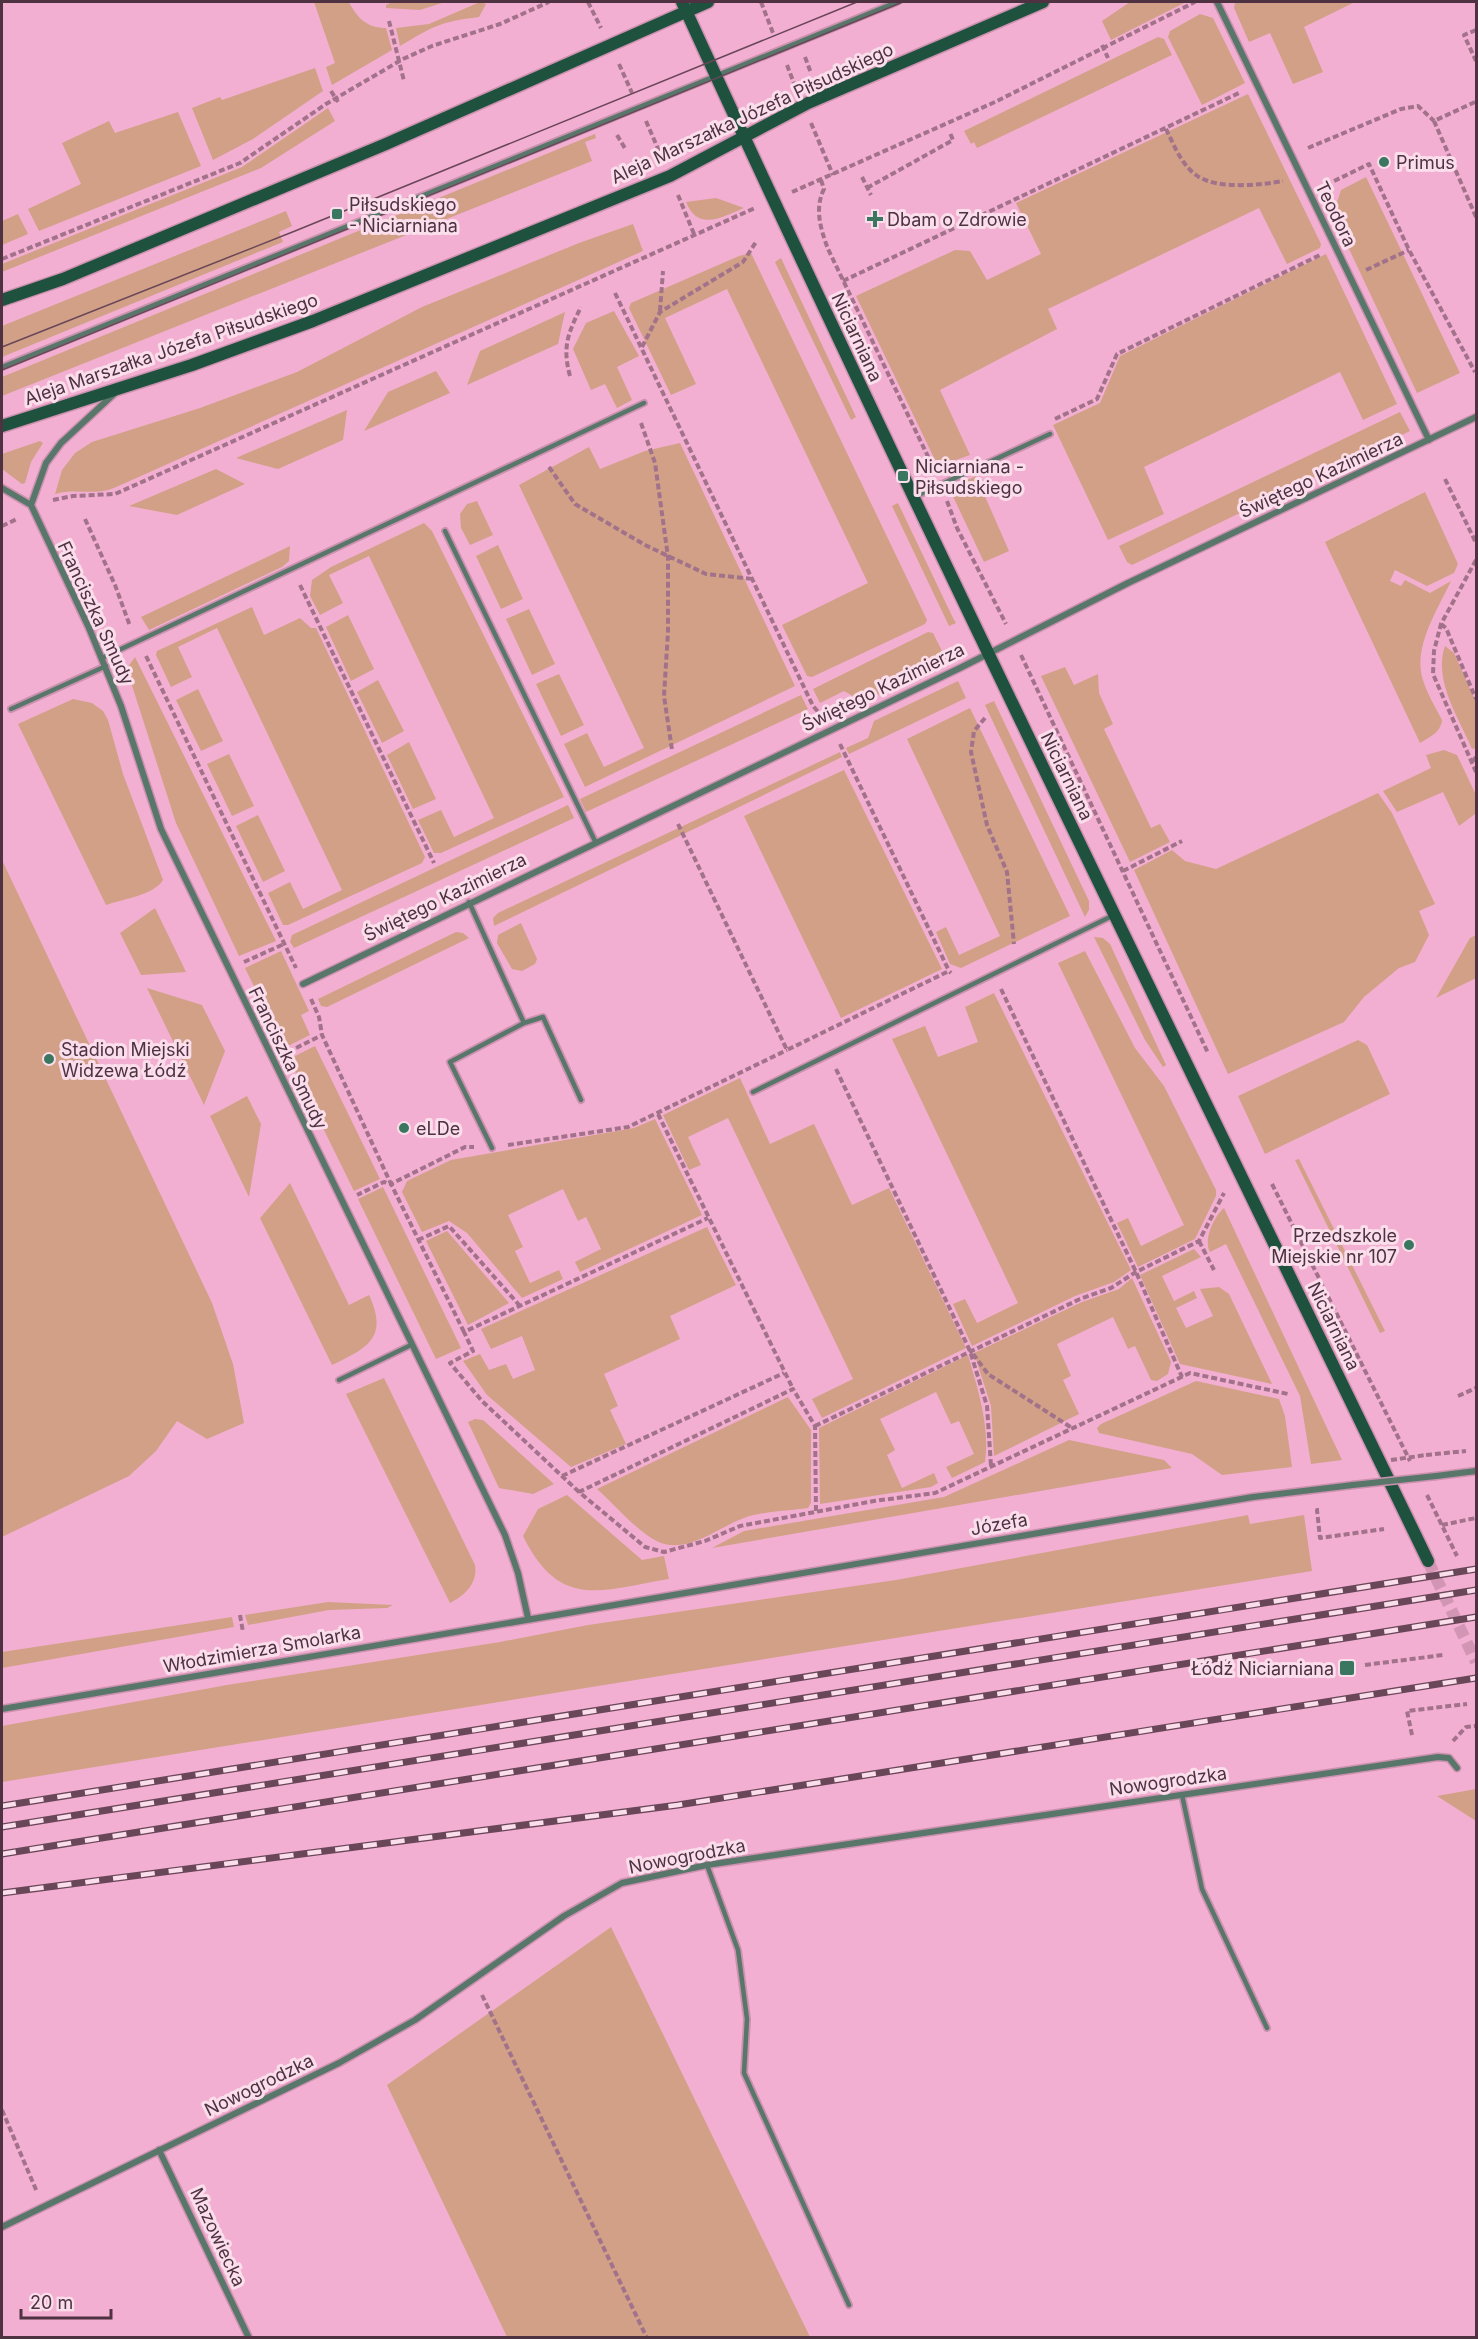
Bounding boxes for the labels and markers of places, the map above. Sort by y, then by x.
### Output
place label: Primus [1396,152,1455,173]
marker: Primus [1377,155,1391,169]
place label: Piłsudskiego - Niciarniana [349,194,458,236]
marker: Piłsudskiego - Niciarniana [330,207,344,221]
place label: Dbam o Zdrowie [887,209,1027,230]
marker: Dbam o Zdrowie [868,212,882,226]
place label: Niciarniana - Piłsudskiego [915,456,1024,498]
marker: Niciarniana - Piłsudskiego [896,469,910,483]
place label: Stadion Miejski Widzewa Łódź [61,1039,190,1081]
marker: Stadion Miejski Widzewa Łódź [42,1052,56,1066]
place label: eLDe [416,1118,460,1139]
marker: eLDe [397,1121,411,1135]
place label: Przedszkole Miejskie nr 107 [1271,1225,1397,1267]
marker: Przedszkole Miejskie nr 107 [1402,1238,1416,1252]
place label: Łódź Niciarniana [1191,1658,1334,1679]
marker: Łódź Niciarniana [1338,1659,1356,1677]

